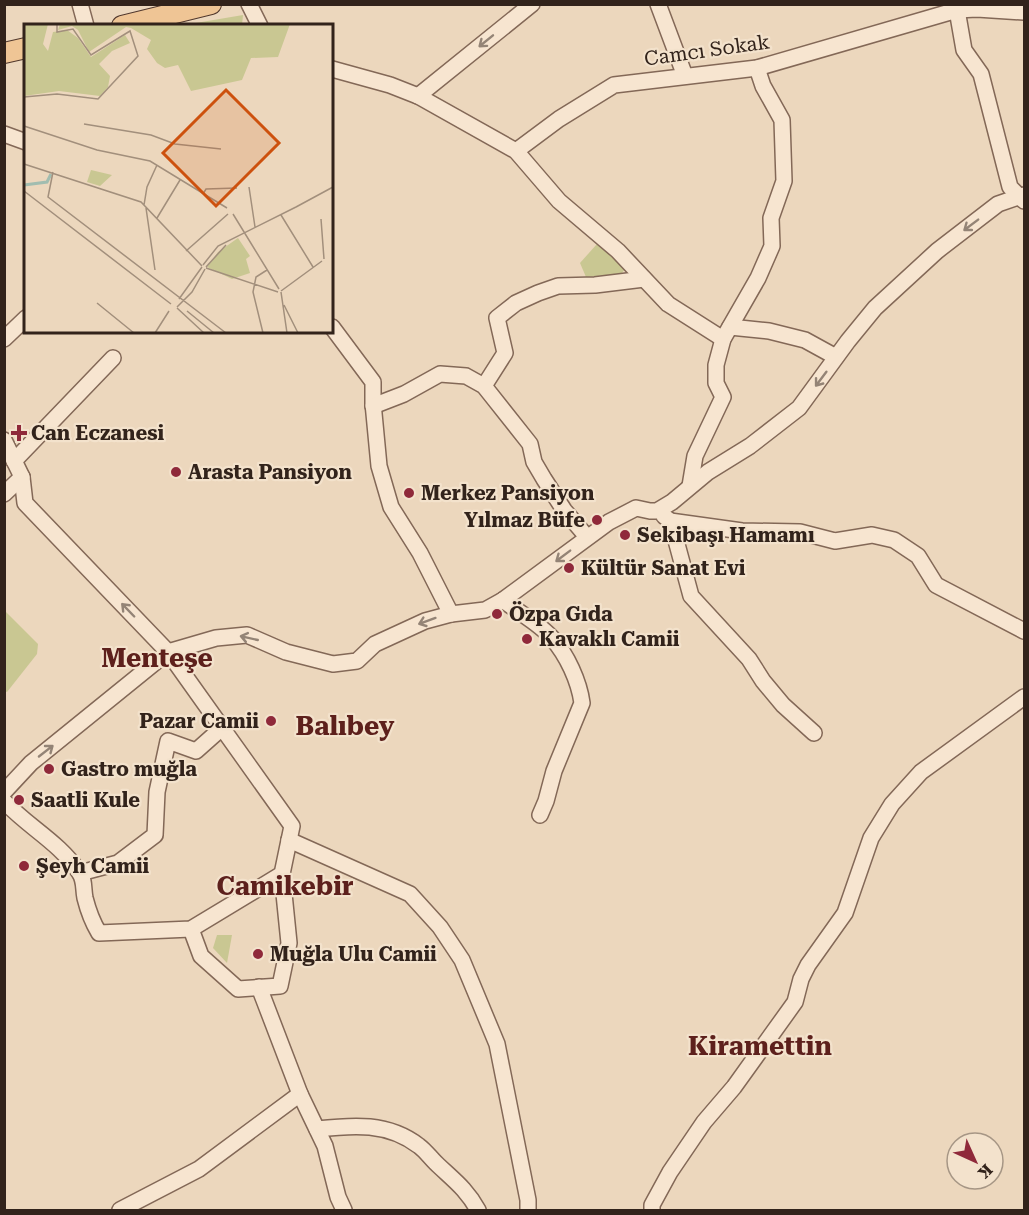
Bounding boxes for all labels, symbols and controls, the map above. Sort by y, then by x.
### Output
inset map [24,24,333,333]
street label: Camcı Sokak [643,29,772,71]
one-way arrow [478,35,494,48]
one-way arrow [963,219,979,231]
one-way arrow [814,370,827,386]
place label: Can Eczanesi [31,421,165,445]
marker: Can Eczanesi [12,426,26,440]
place label: Arasta Pansiyon [188,460,352,484]
marker: Arasta Pansiyon [169,465,183,479]
place label: Merkez Pansiyon [421,481,595,505]
marker: Merkez Pansiyon [402,486,416,500]
place label: Yılmaz Büfe [464,508,585,532]
marker: Yılmaz Büfe [590,513,604,527]
place label: Sekibaşı Hamamı [637,523,815,547]
marker: Sekibaşı Hamamı [618,528,632,542]
one-way arrow [555,549,571,562]
place label: Kültür Sanat Evi [581,556,746,580]
marker: Kültür Sanat Evi [562,561,576,575]
place label: Özpa Gıda [509,601,613,626]
one-way arrow [120,603,135,618]
marker: Özpa Gıda [490,607,504,621]
one-way arrow [418,617,437,628]
place label: Kavaklı Camii [539,627,680,651]
one-way arrow [240,631,259,643]
marker: Kavaklı Camii [520,632,534,646]
district label: Menteşe [101,643,213,673]
place label: Pazar Camii [139,709,259,733]
district label: Balıbey [296,711,395,741]
marker: Pazar Camii [264,714,278,728]
one-way arrow [37,744,53,757]
place label: Gastro muğla [61,757,197,781]
marker: Gastro muğla [42,762,56,776]
place label: Saatli Kule [31,788,140,812]
marker: Saatli Kule [12,793,26,807]
place label: Şeyh Camii [36,854,150,878]
marker: Şeyh Camii [17,859,31,873]
district label: Camikebir [216,871,354,901]
place label: Muğla Ulu Camii [270,942,437,966]
marker: Muğla Ulu Camii [251,947,265,961]
district label: Kiramettin [688,1031,832,1061]
north arrow [945,1131,1005,1191]
text: K [974,1160,996,1183]

